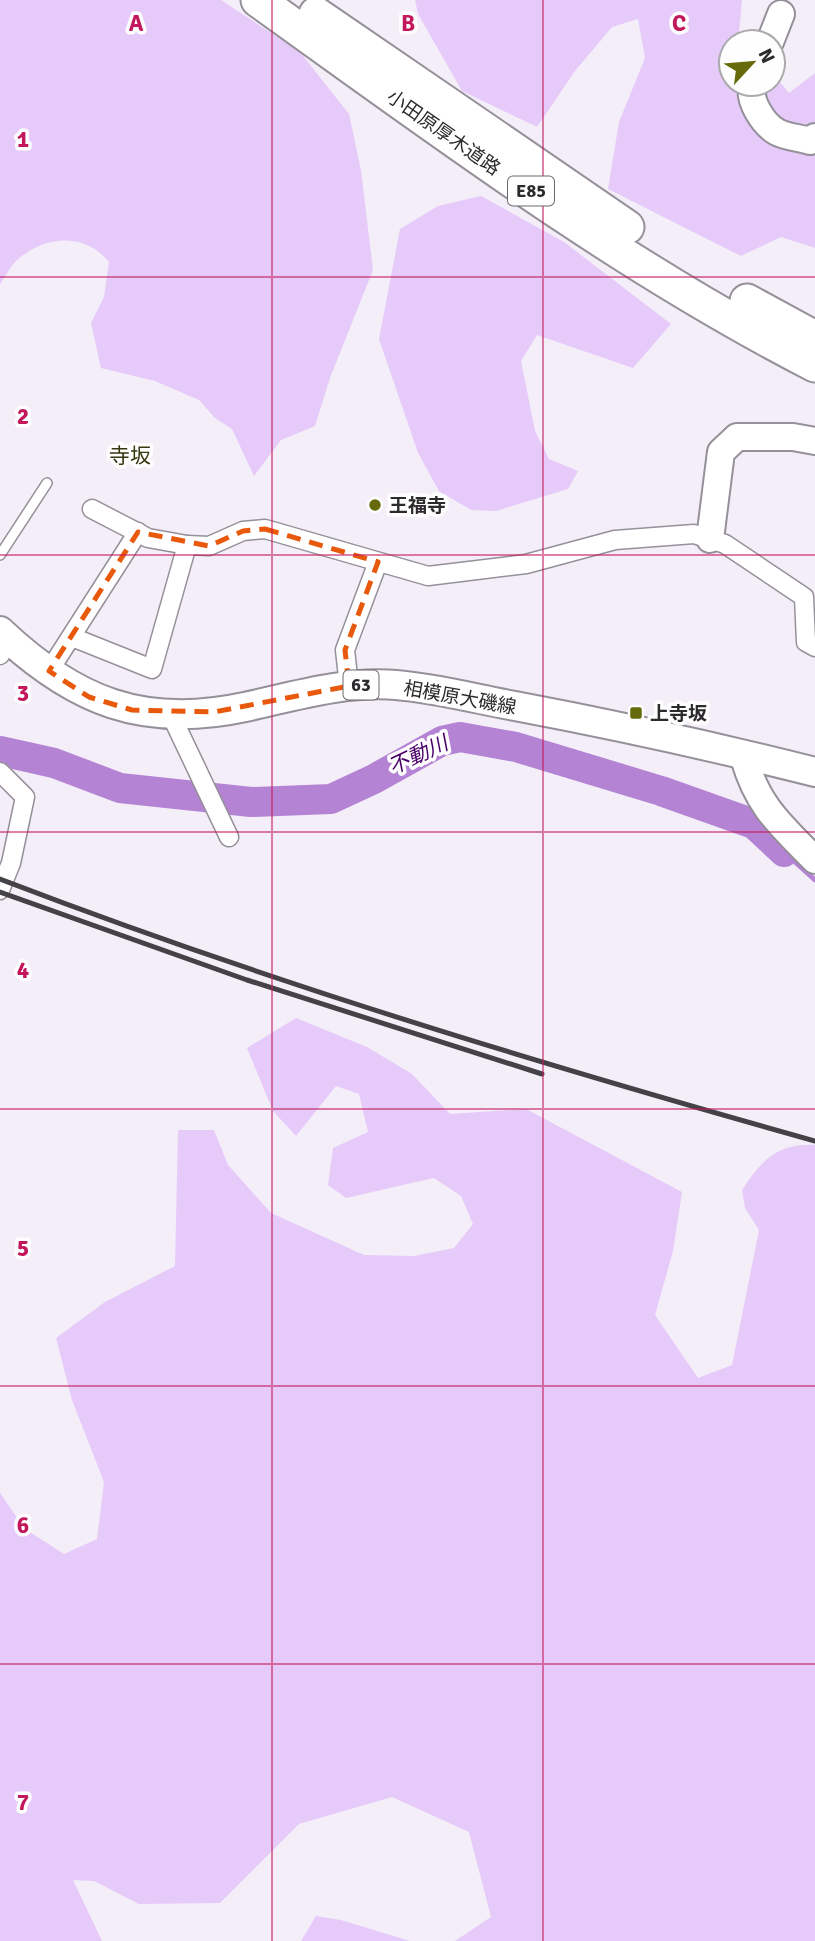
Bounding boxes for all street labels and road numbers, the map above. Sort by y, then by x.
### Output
street label: 小田原厚木道路 [382,85,505,181]
road number: E85 [508,176,554,206]
road number: 63 [344,670,378,700]
street label: 相模原大磯線 [402,676,518,720]

